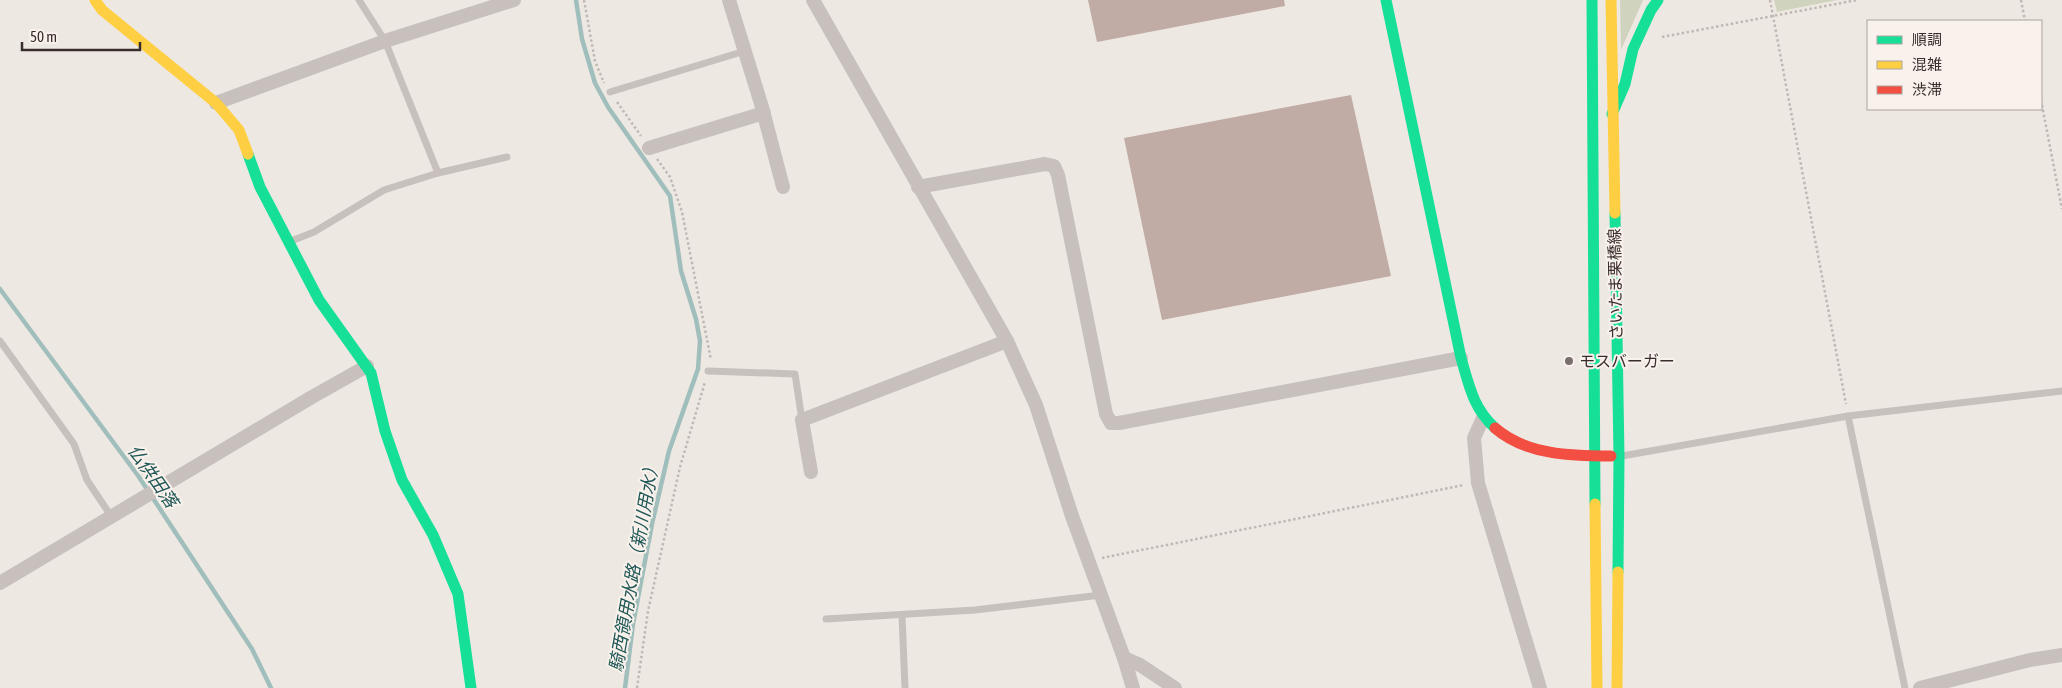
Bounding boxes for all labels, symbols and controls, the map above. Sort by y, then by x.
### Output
scale bar [22,20,140,52]
legend [1867,20,2042,110]
text: 50 m [30,28,57,45]
text: 順調 [1912,31,1942,48]
text: 混雑 [1912,56,1942,73]
text: 渋滞 [1912,81,1942,98]
street label: さいたま栗橋線 [1605,228,1625,340]
place label: モスバーガー [1579,352,1675,370]
marker: モスバーガー [1563,355,1575,367]
water label: 仏供田落 [124,440,184,514]
water label: 騎西領用水路（新川用水） [605,457,663,673]

